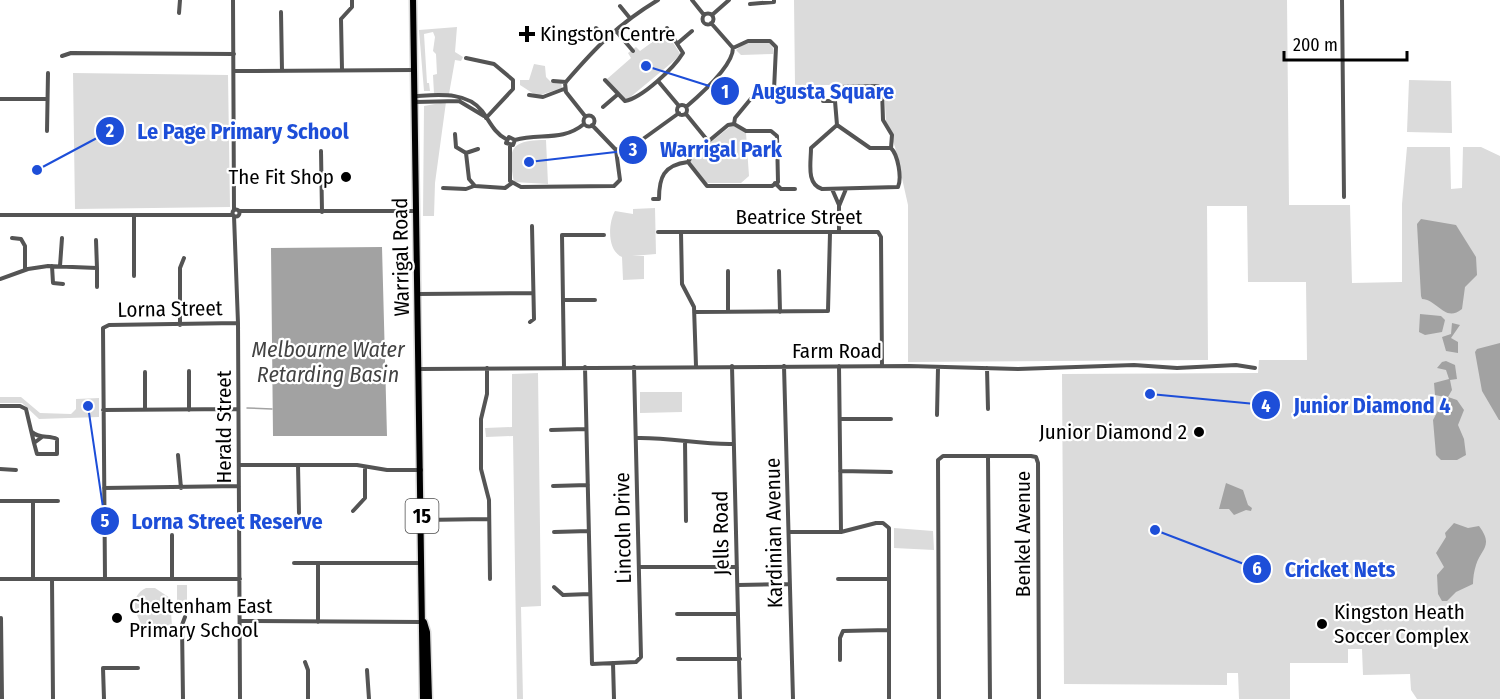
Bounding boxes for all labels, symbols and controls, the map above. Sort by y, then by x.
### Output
place label: Kingston Centre [540,21,675,47]
scale bar [1284,24,1407,62]
marker: Kingston Centre [518,25,536,43]
text: 200 m [1293,34,1338,56]
callout: Augusta Square [710,71,907,111]
text: Augusta Square [751,78,894,105]
text: 1 [721,81,729,103]
callout: Le Page Primary School [95,111,360,151]
text: Le Page Primary School [137,118,350,145]
text: 2 [105,120,114,142]
callout: Warrigal Park [618,130,794,170]
text: Warrigal Park [660,136,783,163]
text: 3 [628,139,638,161]
place label: The Fit Shop [229,164,334,190]
marker: The Fit Shop [339,170,353,184]
street label: Warrigal Road [387,197,415,317]
street label: Beatrice Street [736,204,863,230]
street label: Lorna Street [117,295,223,323]
water label: Melbourne Water Retarding Basin [251,336,406,388]
street label: Farm Road [792,338,882,364]
street label: Herald Street [211,370,237,484]
callout: Junior Diamond 4 [1251,385,1462,425]
text: Junior Diamond 4 [1292,392,1451,419]
text: 4 [1261,395,1271,417]
place label: Junior Diamond 2 [1039,419,1187,445]
marker: Junior Diamond 2 [1192,425,1206,439]
street label: Kardinian Avenue [760,458,788,608]
street label: Benkel Avenue [1010,471,1036,597]
street label: Lincoln Drive [609,472,637,584]
street label: Jells Road [707,490,735,576]
road number: 15 [406,499,438,533]
callout: Lorna Street Reserve [90,501,335,541]
text: Lorna Street Reserve [131,508,323,535]
text: 5 [101,510,110,532]
callout: Cricket Nets [1242,549,1407,589]
text: Cricket Nets [1285,556,1396,583]
text: 6 [1252,558,1262,580]
place label: Cheltenham East Primary School [129,593,273,643]
place label: Kingston Heath Soccer Complex [1334,599,1470,649]
marker: Cheltenham East Primary School [110,611,124,625]
marker: Kingston Heath Soccer Complex [1315,617,1329,631]

